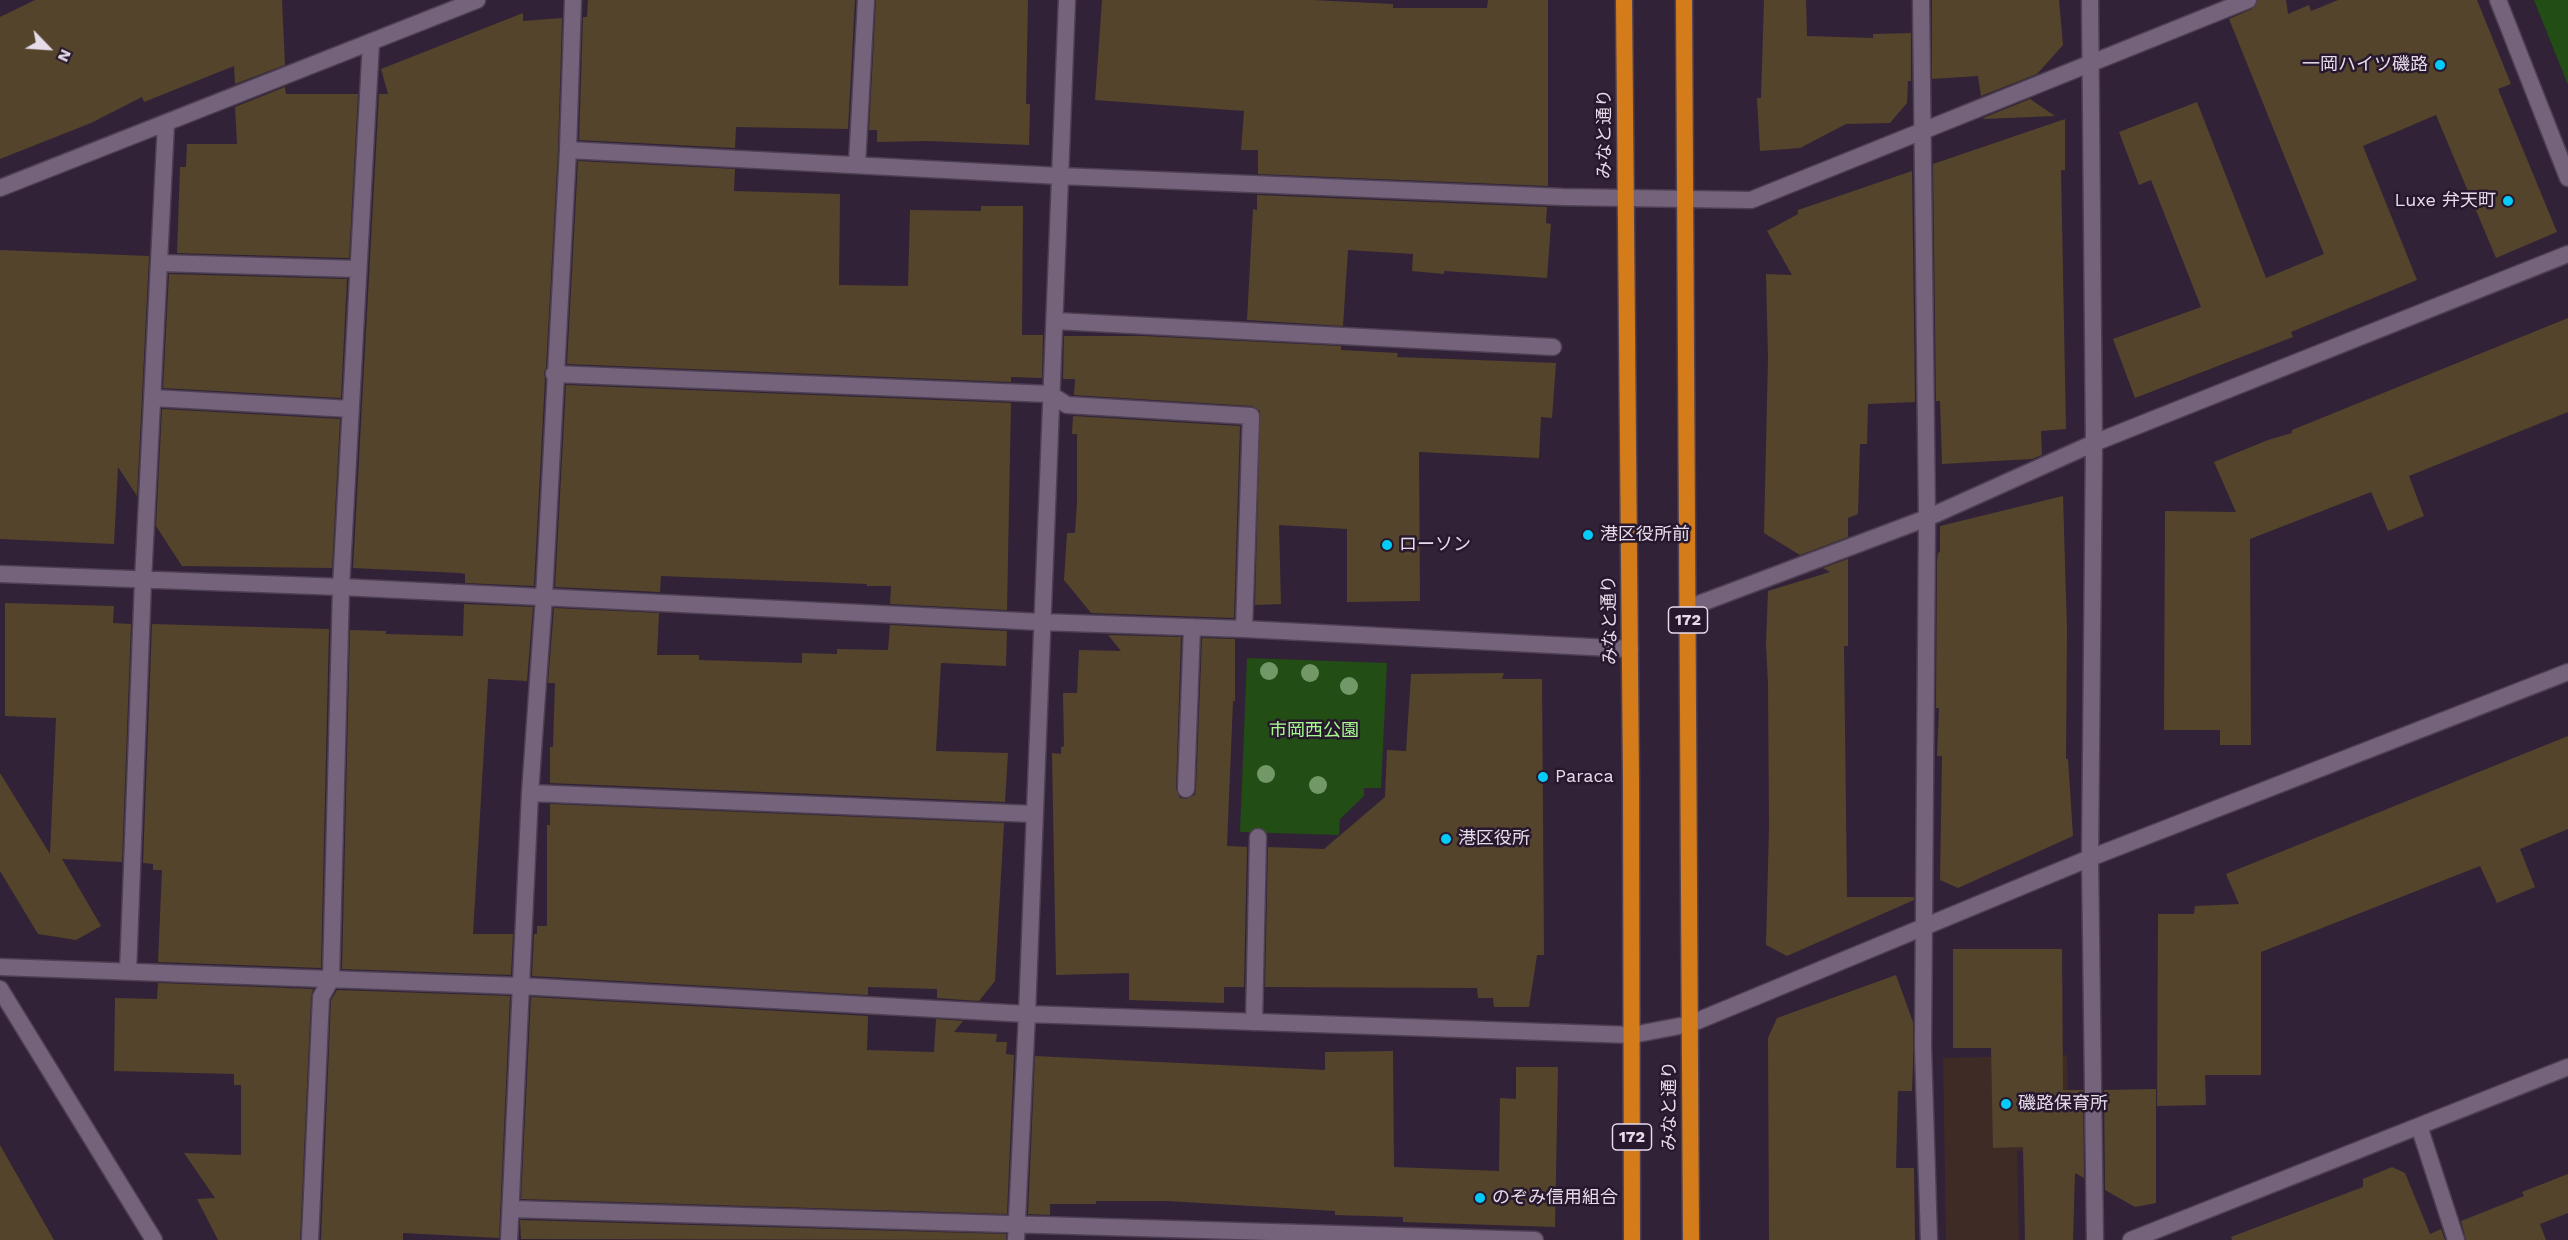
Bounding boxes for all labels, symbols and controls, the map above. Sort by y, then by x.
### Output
north arrow [18,18,78,78]
text: N [54,46,76,65]
place label: 一岡ハイツ磯路 [2302,54,2428,76]
marker: 一岡ハイツ磯路 [2433,58,2447,72]
street label: みなと通り [1594,89,1616,179]
place label: Luxe 弁天町 [2395,190,2496,212]
marker: Luxe 弁天町 [2501,194,2515,208]
place label: 港区役所前 [1600,524,1690,546]
marker: 港区役所前 [1581,528,1595,542]
place label: ローソン [1399,534,1471,556]
marker: ローソン [1380,538,1394,552]
street label: みなと通り [1598,575,1622,665]
road number: 172 [1668,607,1708,633]
park label: 市岡西公園 [1269,720,1359,742]
place label: Paraca [1555,766,1614,788]
marker: Paraca [1536,770,1550,784]
place label: 港区役所 [1458,828,1530,850]
marker: 港区役所 [1439,832,1453,846]
street label: みなと通り [1659,1061,1681,1151]
place label: 磯路保育所 [2018,1093,2108,1115]
marker: 磯路保育所 [1999,1097,2013,1111]
road number: 172 [1612,1124,1652,1150]
place label: のぞみ信用組合 [1492,1187,1618,1209]
marker: のぞみ信用組合 [1473,1191,1487,1205]

